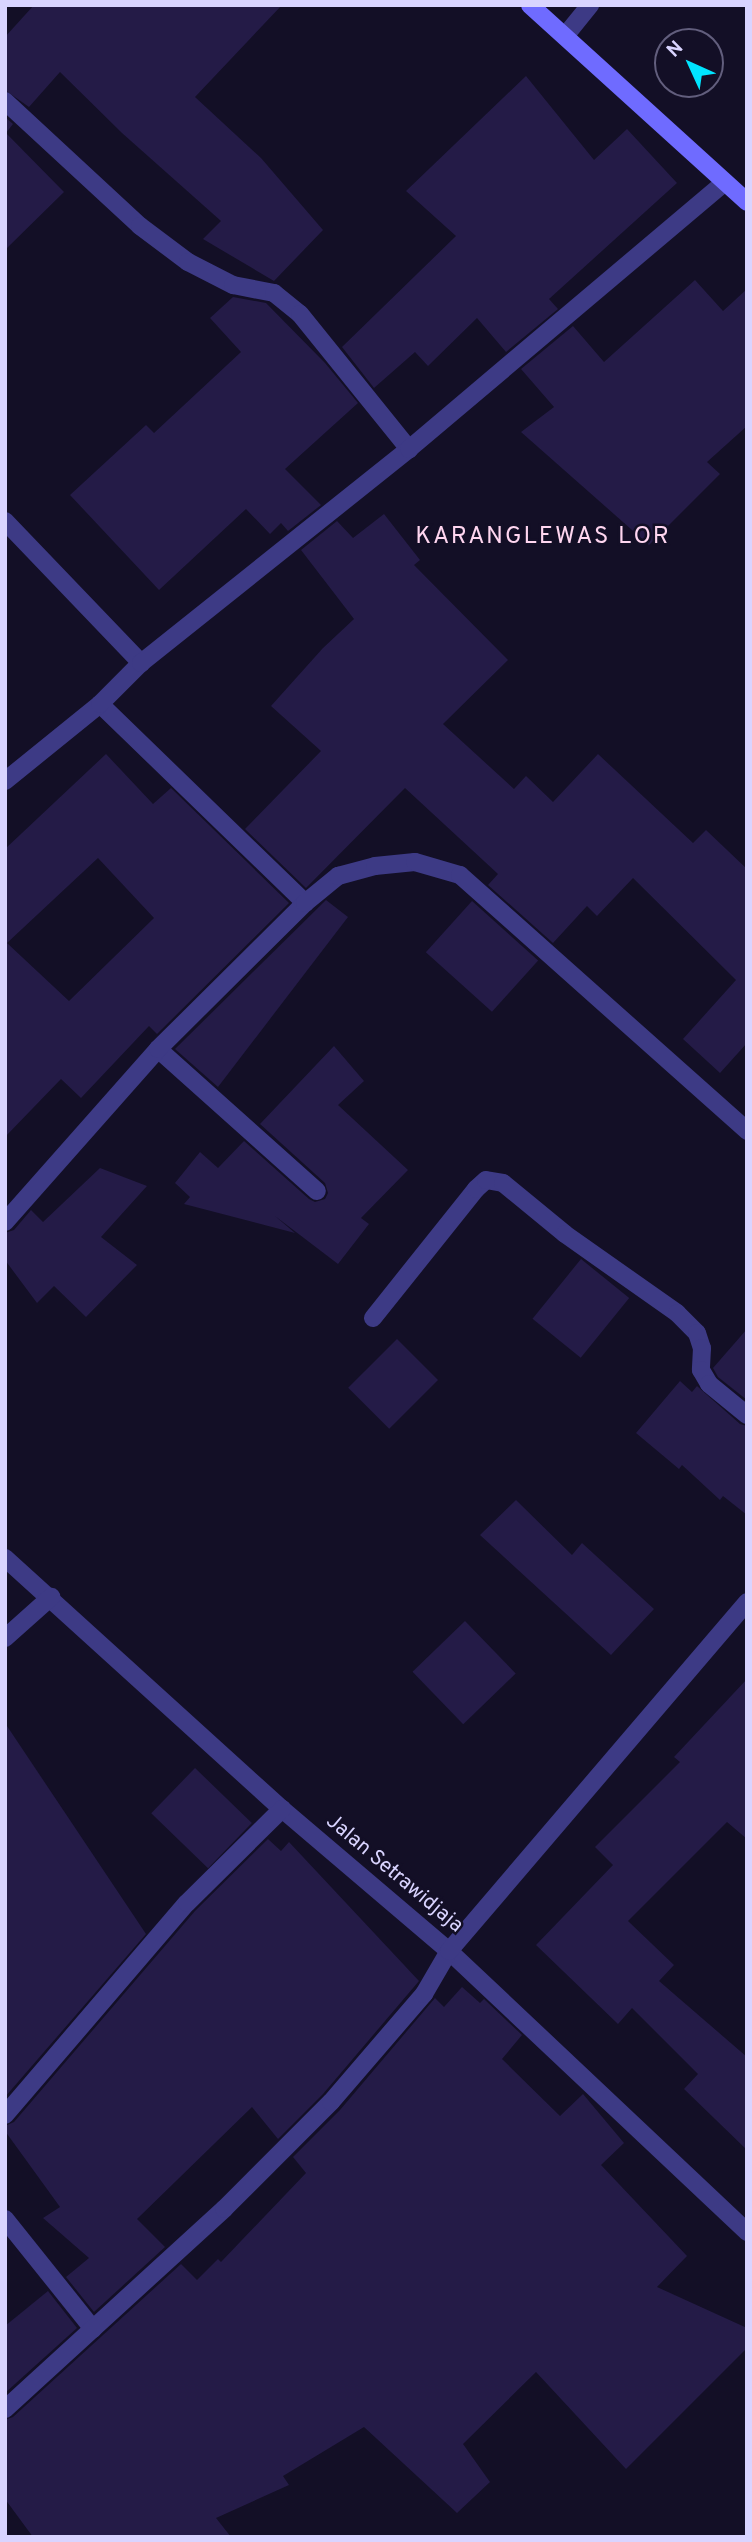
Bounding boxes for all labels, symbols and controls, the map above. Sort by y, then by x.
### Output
north arrow [654,28,724,98]
text: N [662,36,689,63]
district label: KARANGLEWAS LOR [417,524,669,552]
street label: Jalan Setrawidjaja [320,1809,468,1939]

